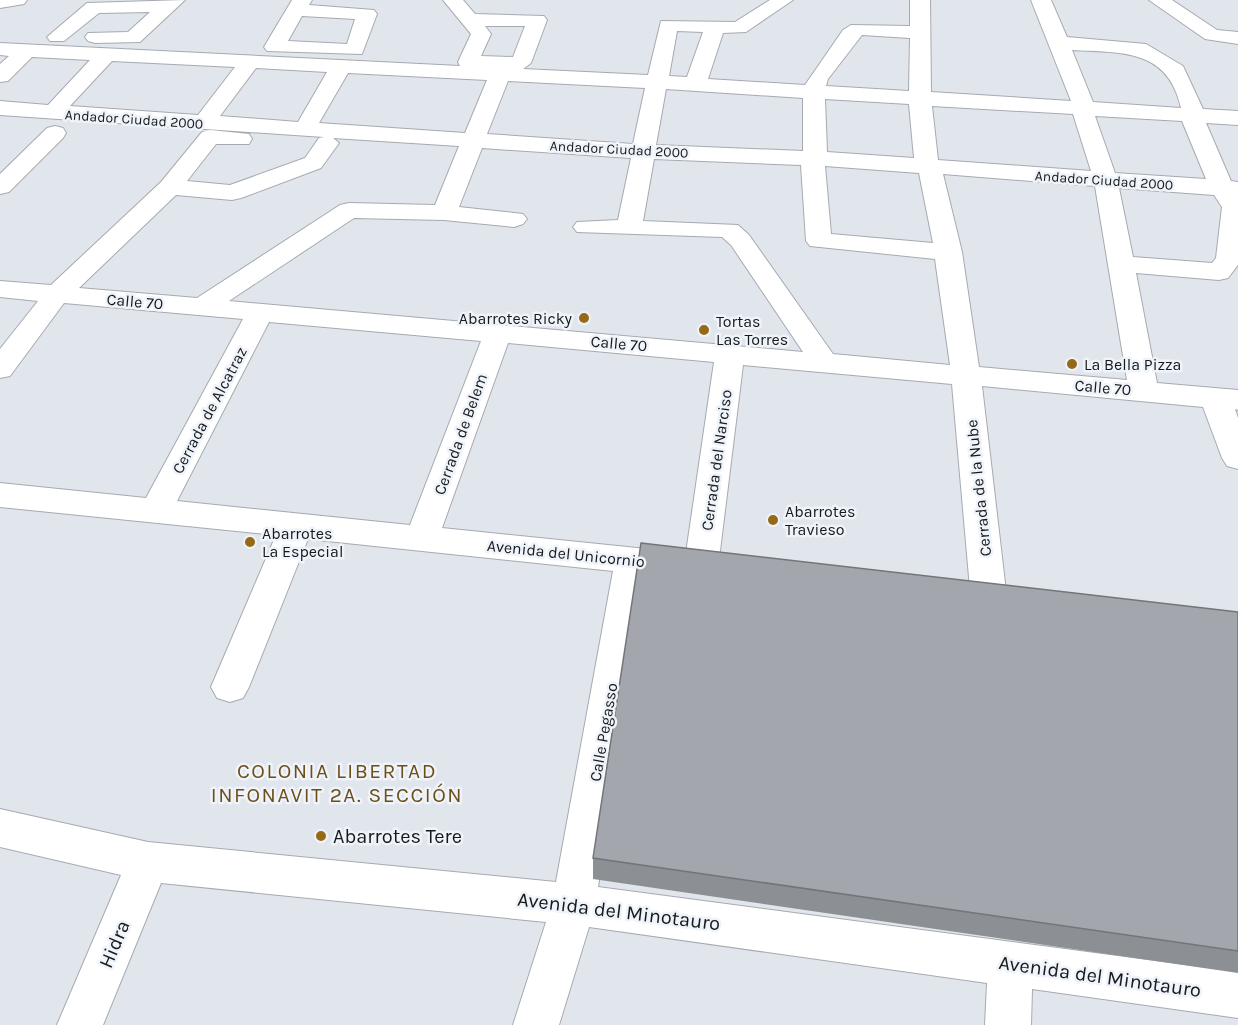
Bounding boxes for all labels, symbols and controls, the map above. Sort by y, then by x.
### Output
street label: Andador Ciudad 2000 [64,106,204,133]
street label: Andador Ciudad 2000 [549,137,689,162]
street label: Andador Ciudad 2000 [1034,167,1174,194]
street label: Calle 70 [106,290,164,313]
place label: Abarrotes Ricky [459,309,573,328]
marker: Abarrotes Ricky [577,311,591,325]
place label: Tortas Las Torres [716,312,788,349]
marker: Tortas Las Torres [697,323,711,337]
street label: Calle 70 [590,332,648,355]
street label: Cerrada de Alcatraz [168,344,251,477]
place label: La Bella Pizza [1084,355,1181,374]
marker: La Bella Pizza [1065,357,1079,371]
street label: Cerrada de Belem [430,371,491,497]
street label: Calle 70 [1074,376,1132,399]
street label: Cerrada del Narciso [697,388,736,532]
street label: Cerrada de la Nube [962,419,995,557]
place label: Abarrotes Travieso [785,502,855,539]
marker: Abarrotes Travieso [766,513,780,527]
place label: Abarrotes La Especial [262,524,343,561]
marker: Abarrotes La Especial [243,535,257,549]
street label: Avenida del Unicornio [486,536,646,571]
street label: Calle Pegasso [585,681,622,783]
district label: COLONIA LIBERTAD INFONAVIT 2A. SECCIÓN [211,759,463,807]
place label: Abarrotes Tere [333,825,462,848]
marker: Abarrotes Tere [314,829,328,843]
street label: Avenida del Minotauro [516,888,722,935]
street label: Hidra [94,917,135,971]
street label: Avenida del Minotauro [997,951,1203,1002]

